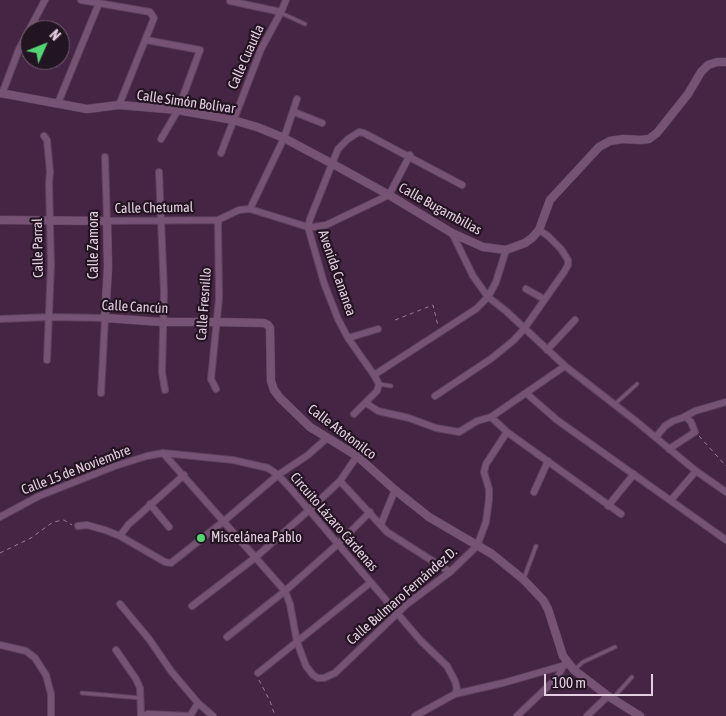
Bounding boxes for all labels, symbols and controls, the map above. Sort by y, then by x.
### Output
north arrow [20,20,70,70]
street label: Calle Cuautla [224,22,268,92]
text: N [46,27,64,44]
street label: Calle Simón Bolívar [136,87,236,117]
street label: Calle Bugambilias [396,179,484,239]
street label: Calle Chetumal [114,199,194,217]
street label: Calle Zamora [86,211,102,279]
street label: Calle Parral [29,218,47,278]
street label: Avenida Cananea [314,228,360,318]
street label: Calle Fresnillo [193,267,215,341]
street label: Calle Cancún [101,297,169,317]
street label: Calle Atotonilco [304,401,380,463]
street label: Calle 15 de Noviembre [19,441,133,499]
street label: Circuito Lázaro Cárdenas [286,469,382,575]
place label: Miscelánea Pablo [211,530,302,546]
marker: Miscelánea Pablo [195,532,207,544]
street label: Calle Bulmaro Fernández D. [343,544,461,648]
scale bar [546,664,655,696]
text: 100 m [552,674,586,691]

